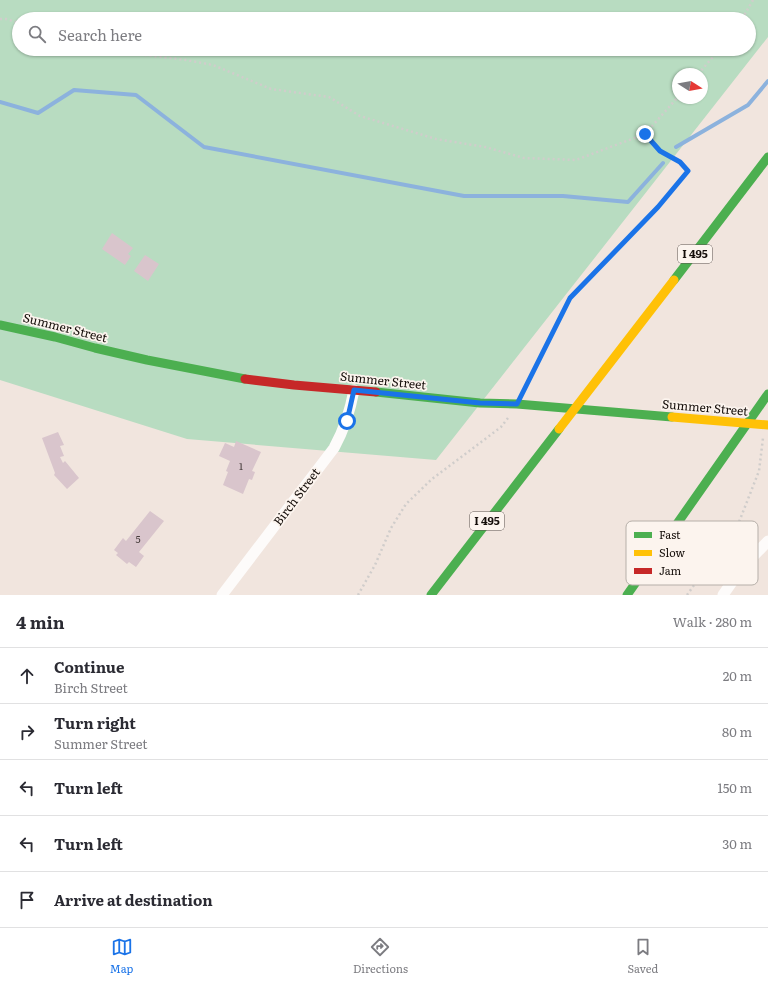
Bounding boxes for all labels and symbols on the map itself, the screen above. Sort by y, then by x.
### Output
north arrow [672,68,708,104]
route end [636,125,654,143]
road number: I 495 [678,245,712,263]
street label: Summer Street [21,308,109,346]
street label: Summer Street [339,367,427,393]
street label: Summer Street [661,394,749,420]
route start [338,412,356,430]
house number: 1 [239,458,243,473]
street label: Birch Street [269,464,324,529]
road number: I 495 [470,512,504,530]
legend [626,521,758,585]
text: Fast [659,526,681,542]
house number: 5 [135,531,141,546]
text: Slow [659,544,685,560]
text: Jam [659,562,682,578]

